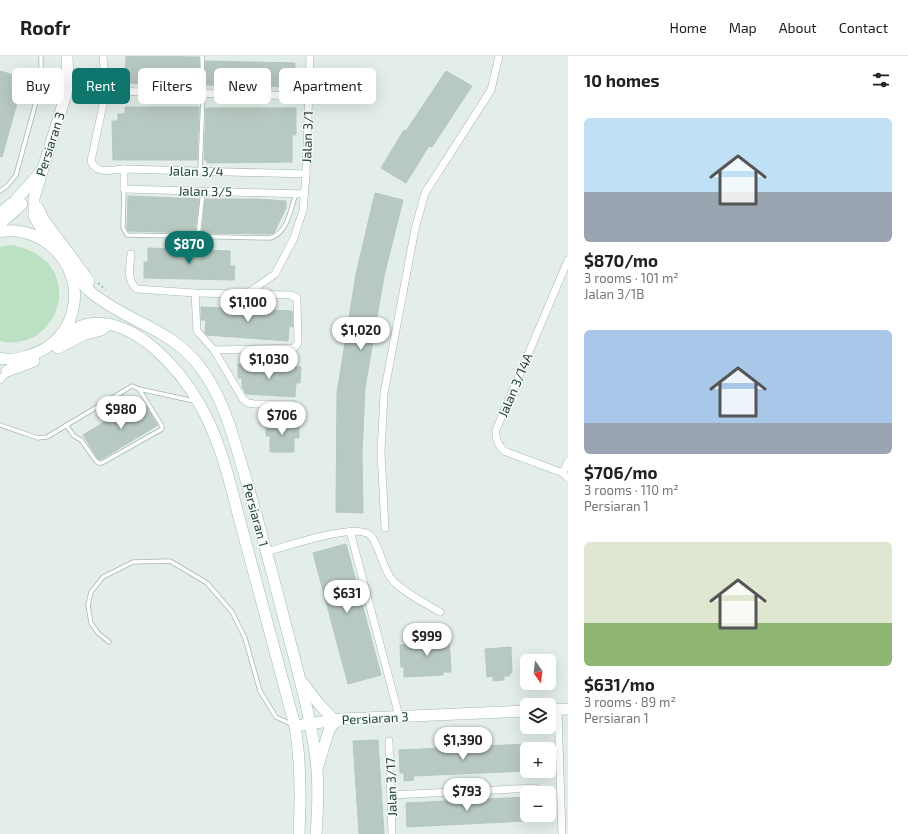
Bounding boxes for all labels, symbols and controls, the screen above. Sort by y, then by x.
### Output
text: Roofr [20,16,70,39]
text: Home [670,19,707,36]
text: Map [729,19,757,36]
text: About [779,19,817,36]
text: Contact [839,19,888,36]
chip: Buy [12,68,64,104]
chip: Rent [72,68,130,104]
chip: Filters [138,68,206,104]
chip: New [214,68,271,104]
chip: Apartment [279,68,376,104]
icon: filters [870,69,892,91]
text: 10 homes [584,70,660,90]
street label: Persiaran 3 [32,110,68,178]
street label: Jalan 3/1 [298,111,316,163]
icon: home [702,144,774,216]
street label: Jalan 3/4 [168,163,224,179]
street label: Jalan 3/5 [178,183,232,199]
pin: $870 [165,231,213,265]
text: $870 [174,236,204,252]
text: $870/mo [584,250,658,270]
text: 3 rooms · 101 m² [584,270,679,286]
text: Jalan 3/1B [584,286,644,302]
pin: $1,100 [215,289,281,323]
text: $1,100 [229,294,267,310]
pin: $1,020 [328,317,394,351]
text: $1,020 [341,322,381,338]
pin: $1,030 [236,346,302,380]
street label: Jalan 3/14A [494,350,536,420]
text: $1,030 [249,351,289,367]
icon: home [702,356,774,428]
pin: $980 [97,396,145,430]
text: $980 [105,401,137,417]
pin: $706 [258,402,306,436]
text: $706 [267,407,297,423]
text: $706/mo [584,462,657,482]
street label: Persiaran 1 [240,482,272,548]
text: 3 rooms · 110 m² [584,482,679,498]
text: Persiaran 1 [584,498,649,514]
icon: home [702,568,774,640]
pin: $631 [323,580,371,614]
text: $631 [333,585,361,601]
pin: $999 [403,623,451,657]
text: $999 [412,628,442,644]
north arrow [520,654,556,690]
map controls [520,654,556,822]
text: $631/mo [584,674,655,694]
text: 3 rooms · 89 m² [584,694,676,710]
button: layers [520,698,556,734]
street label: Persiaran 3 [341,708,409,728]
text: Persiaran 1 [584,710,649,726]
pin: $1,390 [430,727,496,761]
text: $1,390 [443,732,483,748]
button: + [520,742,556,778]
street label: Jalan 3/17 [382,757,400,817]
pin: $793 [443,778,491,812]
text: $793 [452,783,482,799]
button: − [520,786,556,822]

